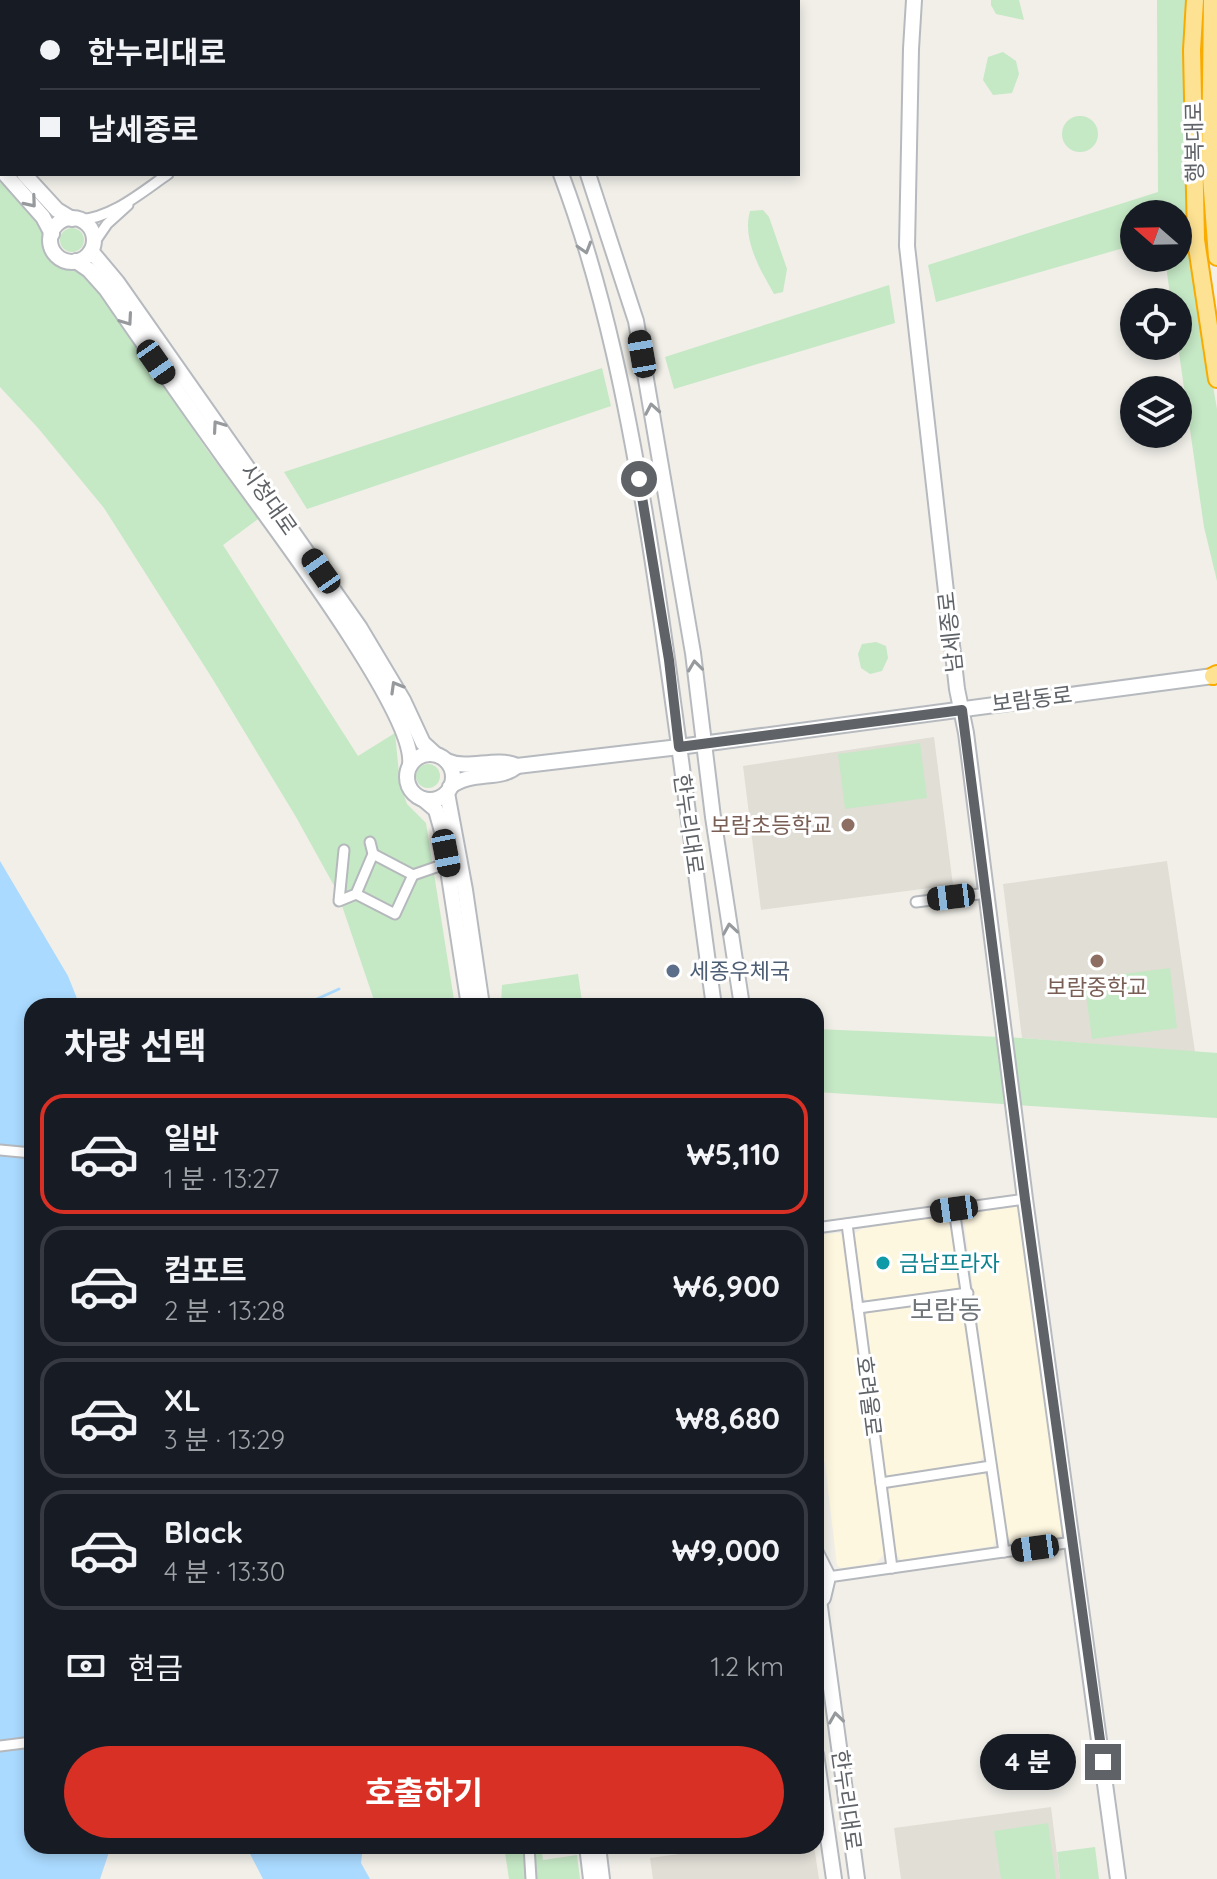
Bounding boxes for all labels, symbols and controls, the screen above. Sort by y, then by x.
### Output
text: 한누리대로 [88,33,226,71]
street label: 행복대로 [1179,101,1209,183]
text: 남세종로 [88,110,198,148]
one-way arrow [21,193,36,207]
north arrow [1120,200,1192,272]
map controls [1120,200,1192,448]
one-way arrow [576,241,592,254]
button: locate [1120,288,1192,360]
one-way arrow [117,311,132,325]
car [626,328,658,380]
car [132,335,180,389]
button: layers [1120,376,1192,448]
one-way arrow [644,402,661,416]
one-way arrow [213,421,228,435]
street label: 시청대로 [234,458,304,540]
route start [621,461,657,497]
car [297,544,345,598]
street label: 남세종로 [932,590,968,674]
one-way arrow [686,659,703,672]
street label: 보람동로 [990,680,1074,718]
one-way arrow [390,681,406,696]
street label: 한누리대로 [668,772,710,876]
place label: 보람초등학교 [711,811,832,839]
marker: 보람초등학교 [839,816,857,834]
car [430,827,462,879]
car [926,882,976,912]
one-way arrow [722,922,739,936]
marker: 보람중학교 [1088,952,1106,970]
place label: 세종우체국 [689,957,790,985]
marker: 세종우체국 [664,962,682,980]
place label: 보람중학교 [1046,973,1148,1001]
text: 차량 선택 [64,1023,207,1068]
icon: car [68,1118,140,1190]
text: 일반 [164,1119,219,1157]
text: ₩5,110 [687,1135,780,1173]
text: 1 분 · 13:27 [164,1162,279,1195]
car [929,1194,979,1224]
place label: 금남프라자 [899,1249,1000,1277]
icon: car [68,1250,140,1322]
text: 컴포트 [164,1251,247,1289]
marker: 금남프라자 [874,1254,892,1272]
text: ₩6,900 [673,1267,780,1305]
district label: 보람동 [910,1293,982,1326]
text: 2 분 · 13:28 [164,1294,285,1327]
street label: 호려울로 [850,1354,888,1438]
text: XL [164,1381,201,1419]
icon: car [68,1382,140,1454]
text: ₩8,680 [676,1399,780,1437]
text: 3 분 · 13:29 [164,1423,285,1456]
text: Black [164,1513,243,1551]
icon: car [68,1514,140,1586]
text: ₩9,000 [672,1531,780,1569]
car [1010,1533,1060,1563]
text: 4 분 · 13:30 [164,1555,285,1588]
icon: cash [64,1644,108,1688]
text: 현금 [128,1649,183,1687]
text: 1.2 km [711,1650,784,1683]
one-way arrow [828,1712,845,1725]
callout: 4 분 [979,1734,1075,1790]
route end [1085,1744,1121,1780]
text: 4 분 [1005,1745,1051,1778]
button: 호출하기 [64,1746,784,1838]
street label: 한누리대로 [826,1748,868,1852]

